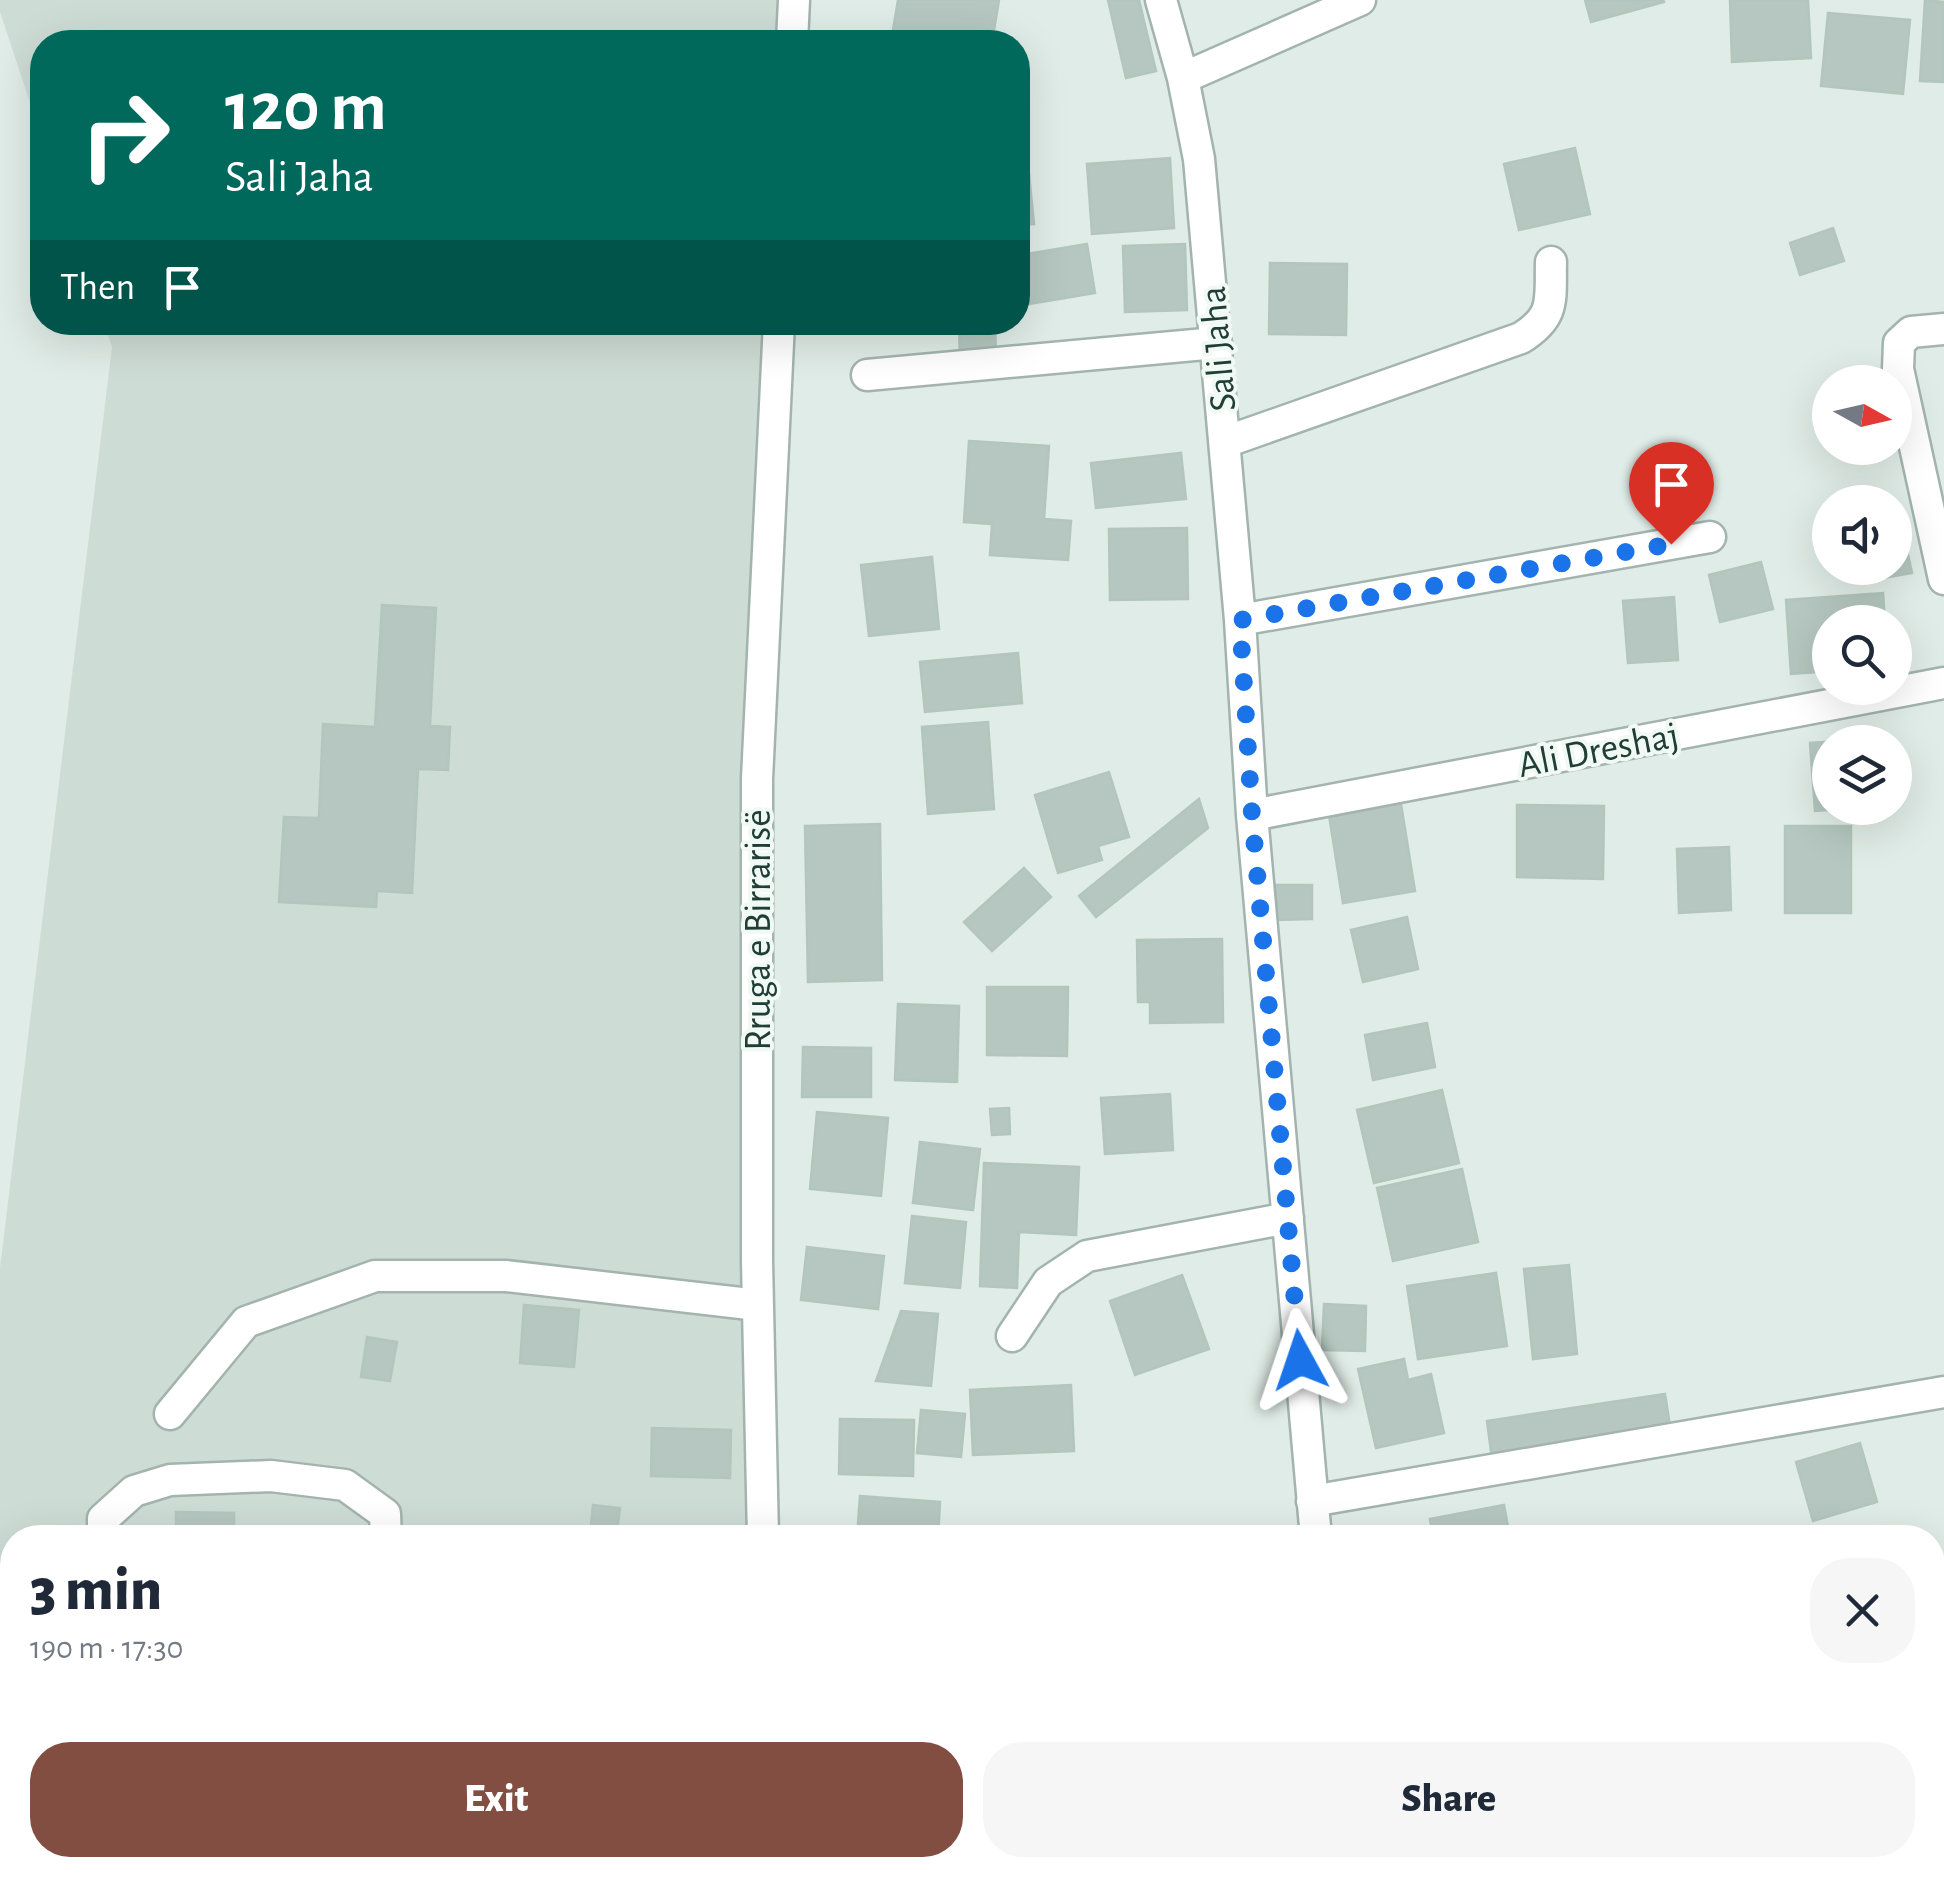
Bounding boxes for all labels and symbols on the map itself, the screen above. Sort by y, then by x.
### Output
street label: Sali Jaha [1195,285,1243,413]
north arrow [1812,365,1912,465]
pin [1629,442,1714,545]
street label: Ali Dreshaj [1515,717,1682,785]
street label: Rruga e Birrarisë [740,809,778,1051]
position arrow [1248,1308,1352,1412]

